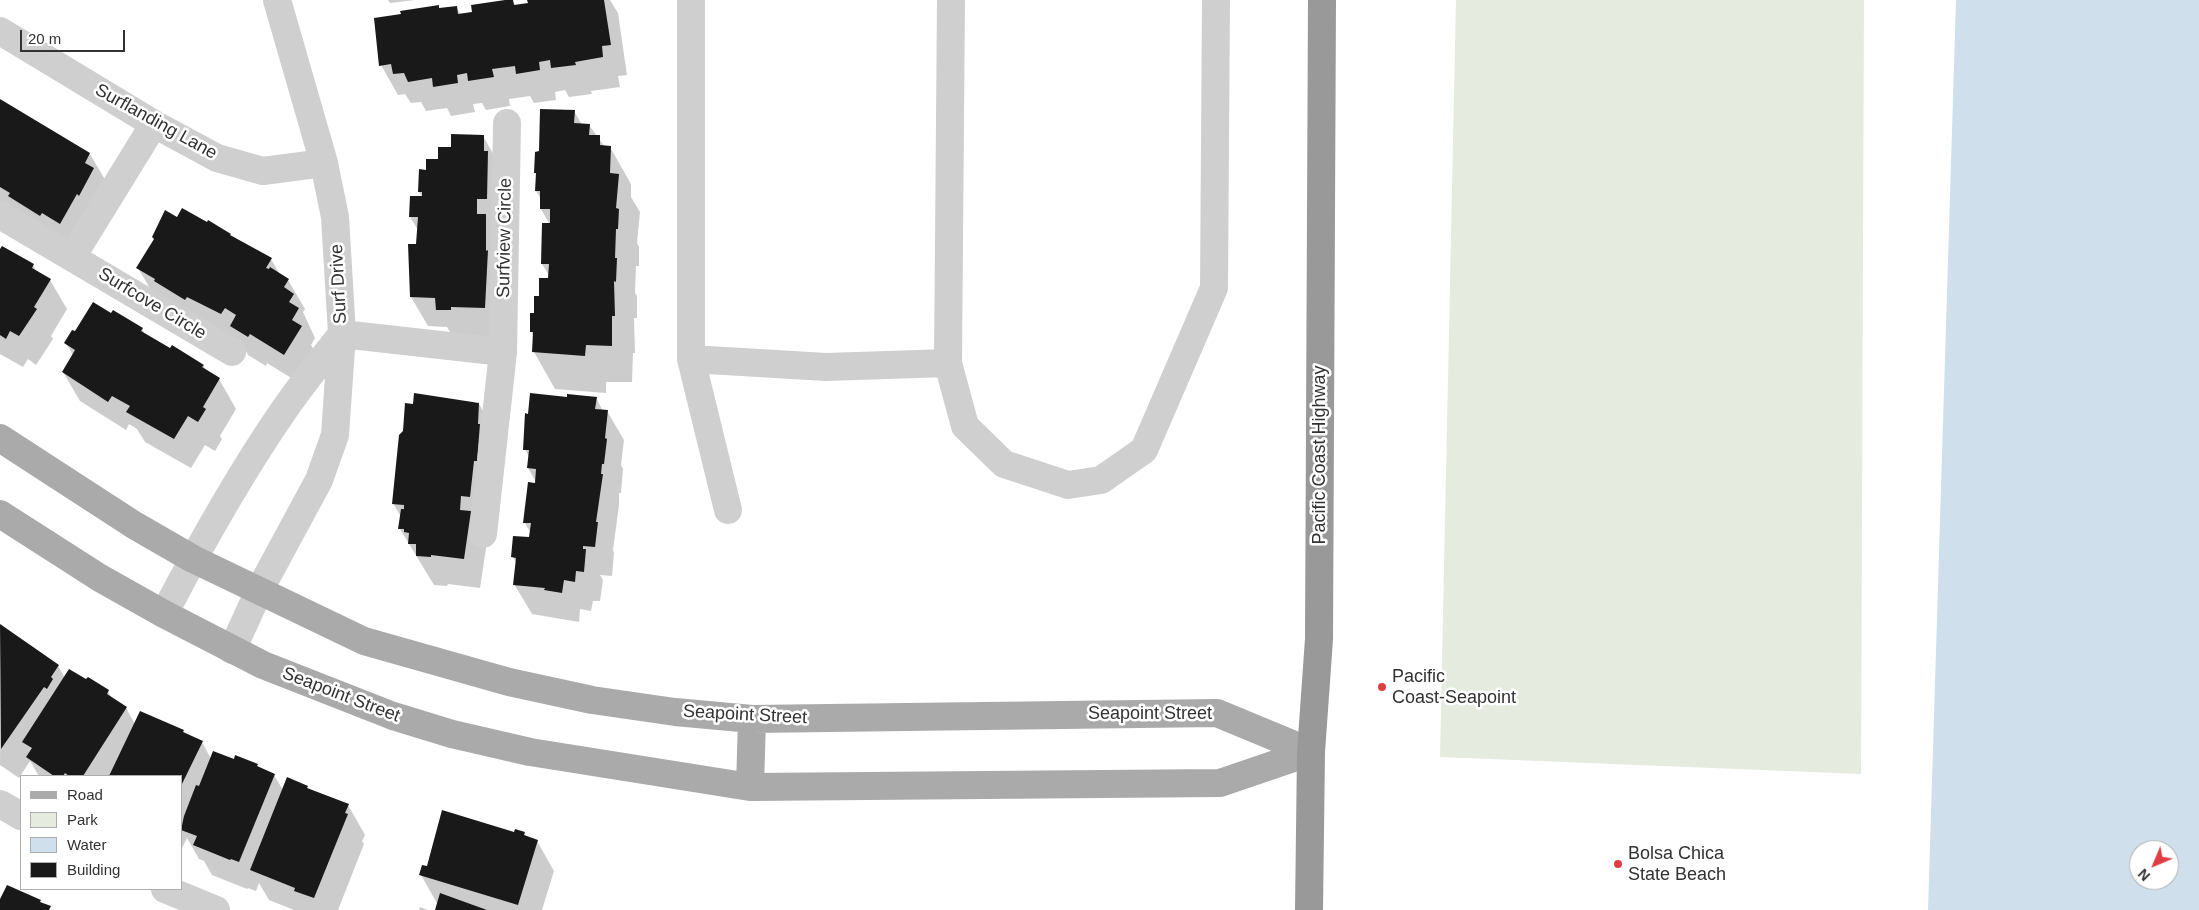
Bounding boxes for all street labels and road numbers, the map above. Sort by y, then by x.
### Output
street label: Surflanding Lane [91,80,221,164]
street label: Surfview Circle [493,178,517,298]
street label: Surf Drive [326,243,352,325]
street label: Surfcove Circle [94,263,210,345]
street label: Pacific Coast Highway [1309,365,1331,545]
street label: Seapoint Street [279,663,403,727]
street label: Seapoint Street [682,701,808,729]
street label: Seapoint Street [1088,703,1212,725]

